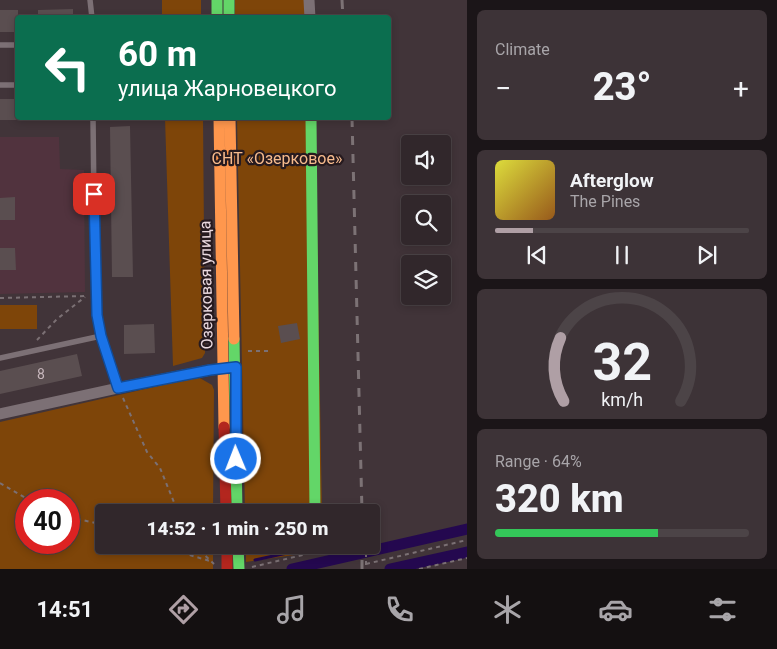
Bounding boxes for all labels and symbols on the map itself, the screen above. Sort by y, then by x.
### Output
park label: СНТ «Озерковое» [212,149,342,168]
pin [73,173,115,215]
street label: Озерковая улица [195,220,217,350]
house number: 8 [37,366,45,382]
position arrow [209,432,261,484]
speed limit sign: 40 [15,489,80,554]

